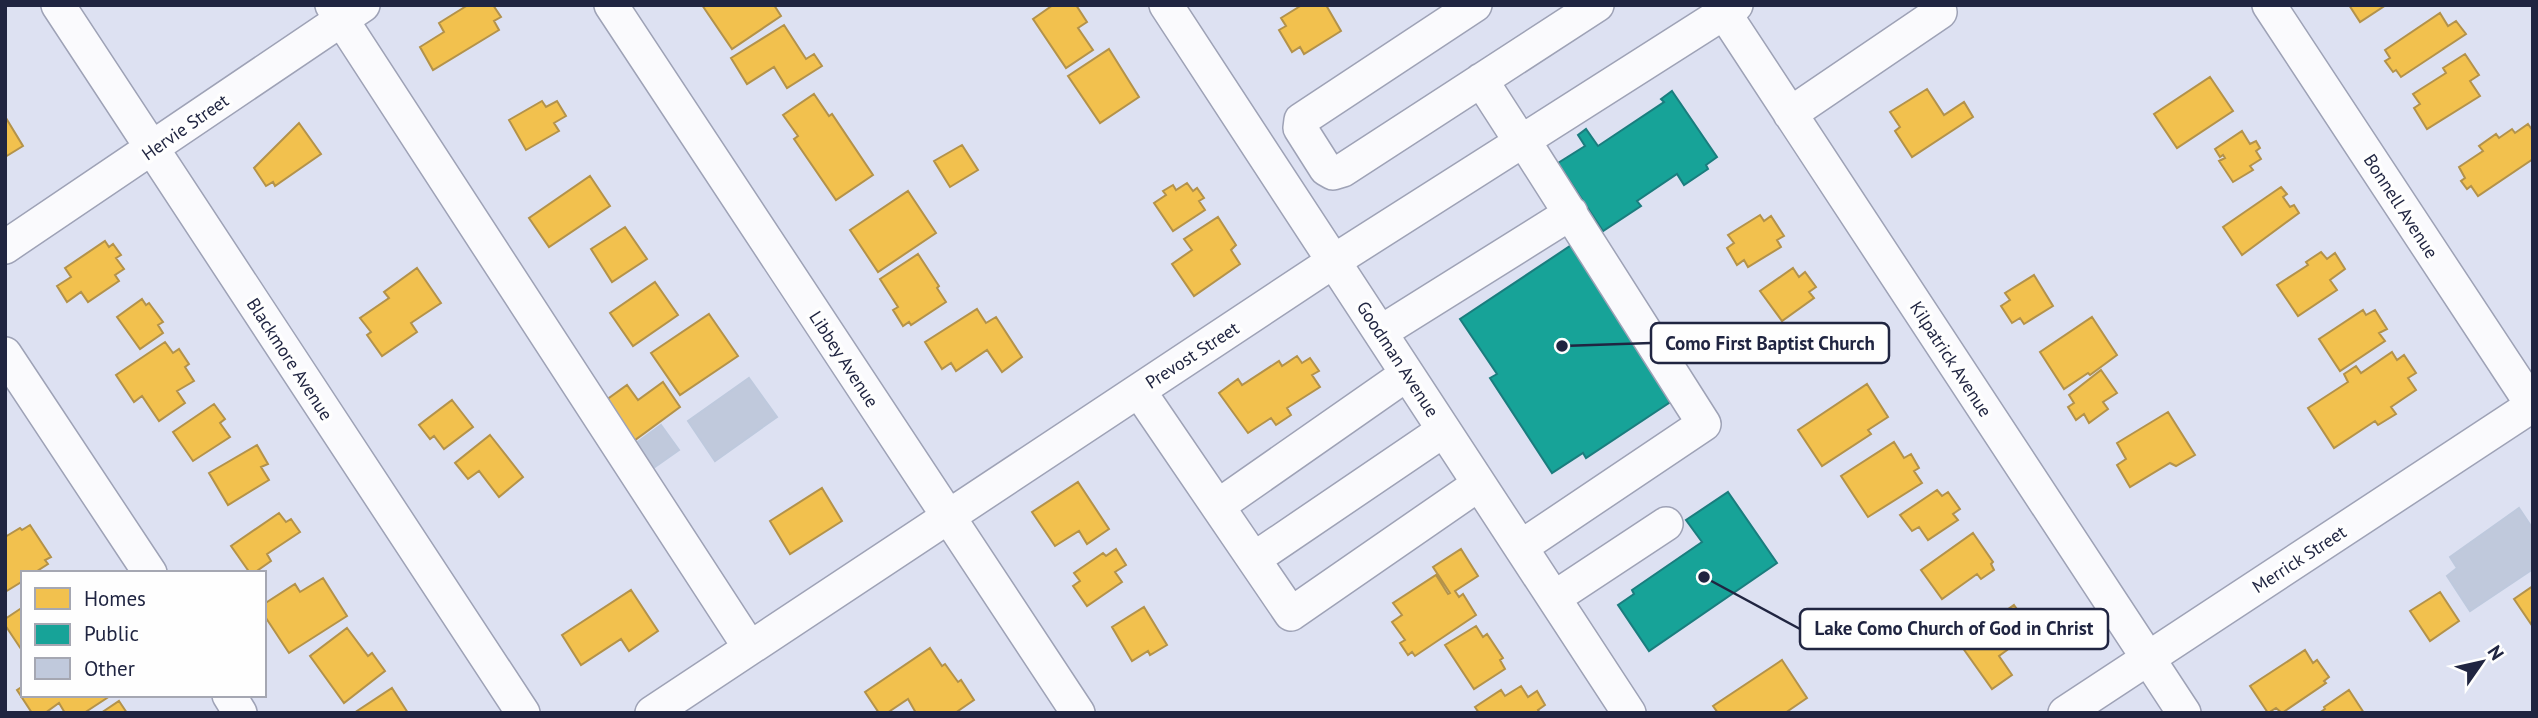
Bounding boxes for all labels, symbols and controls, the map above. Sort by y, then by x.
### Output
street label: Hervie Street [137,89,233,165]
street label: Bonnell Avenue [2359,149,2443,263]
street label: Blackmore Avenue [242,293,338,425]
street label: Goodman Avenue [1352,297,1444,421]
street label: Kilpatrick Avenue [1905,297,1997,421]
street label: Libbey Avenue [804,306,884,412]
street label: Prevost Street [1141,316,1243,394]
callout: Como First Baptist Church [1651,323,1889,363]
text: Como First Baptist Church [1665,331,1875,355]
street label: Merrick Street [2248,520,2350,598]
legend [21,571,266,697]
text: Homes [84,585,146,612]
callout: Lake Como Church of God in Christ [1800,609,2108,649]
text: Lake Como Church of God in Christ [1815,616,2094,640]
text: Public [84,620,139,647]
north arrow [2447,627,2517,697]
text: N [2483,641,2510,664]
text: Other [84,655,135,682]

